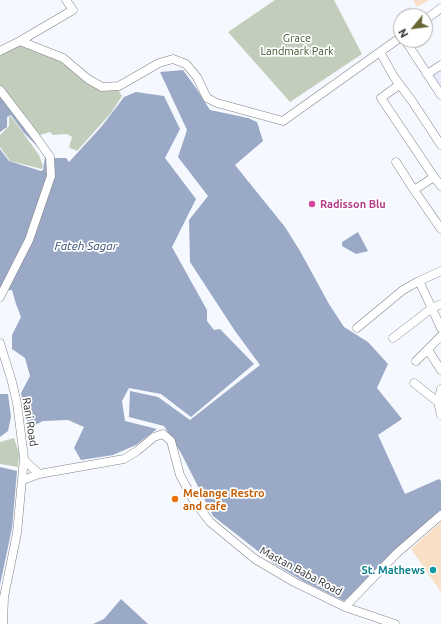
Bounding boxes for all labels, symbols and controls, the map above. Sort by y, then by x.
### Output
north arrow [393,8,433,48]
text: N [396,27,411,40]
park label: Grace Landmark Park [260,31,334,57]
place label: Radisson Blu [320,197,386,211]
marker: Radisson Blu [307,199,317,209]
water label: Fateh Sagar [55,239,117,253]
street label: Rani Road [20,397,40,447]
place label: Melange Restro and cafe [183,486,265,512]
marker: Melange Restro and cafe [170,494,180,504]
street label: Mastan Baba Road [258,544,344,598]
place label: St. Mathews [361,563,425,577]
marker: St. Mathews [428,565,438,575]

